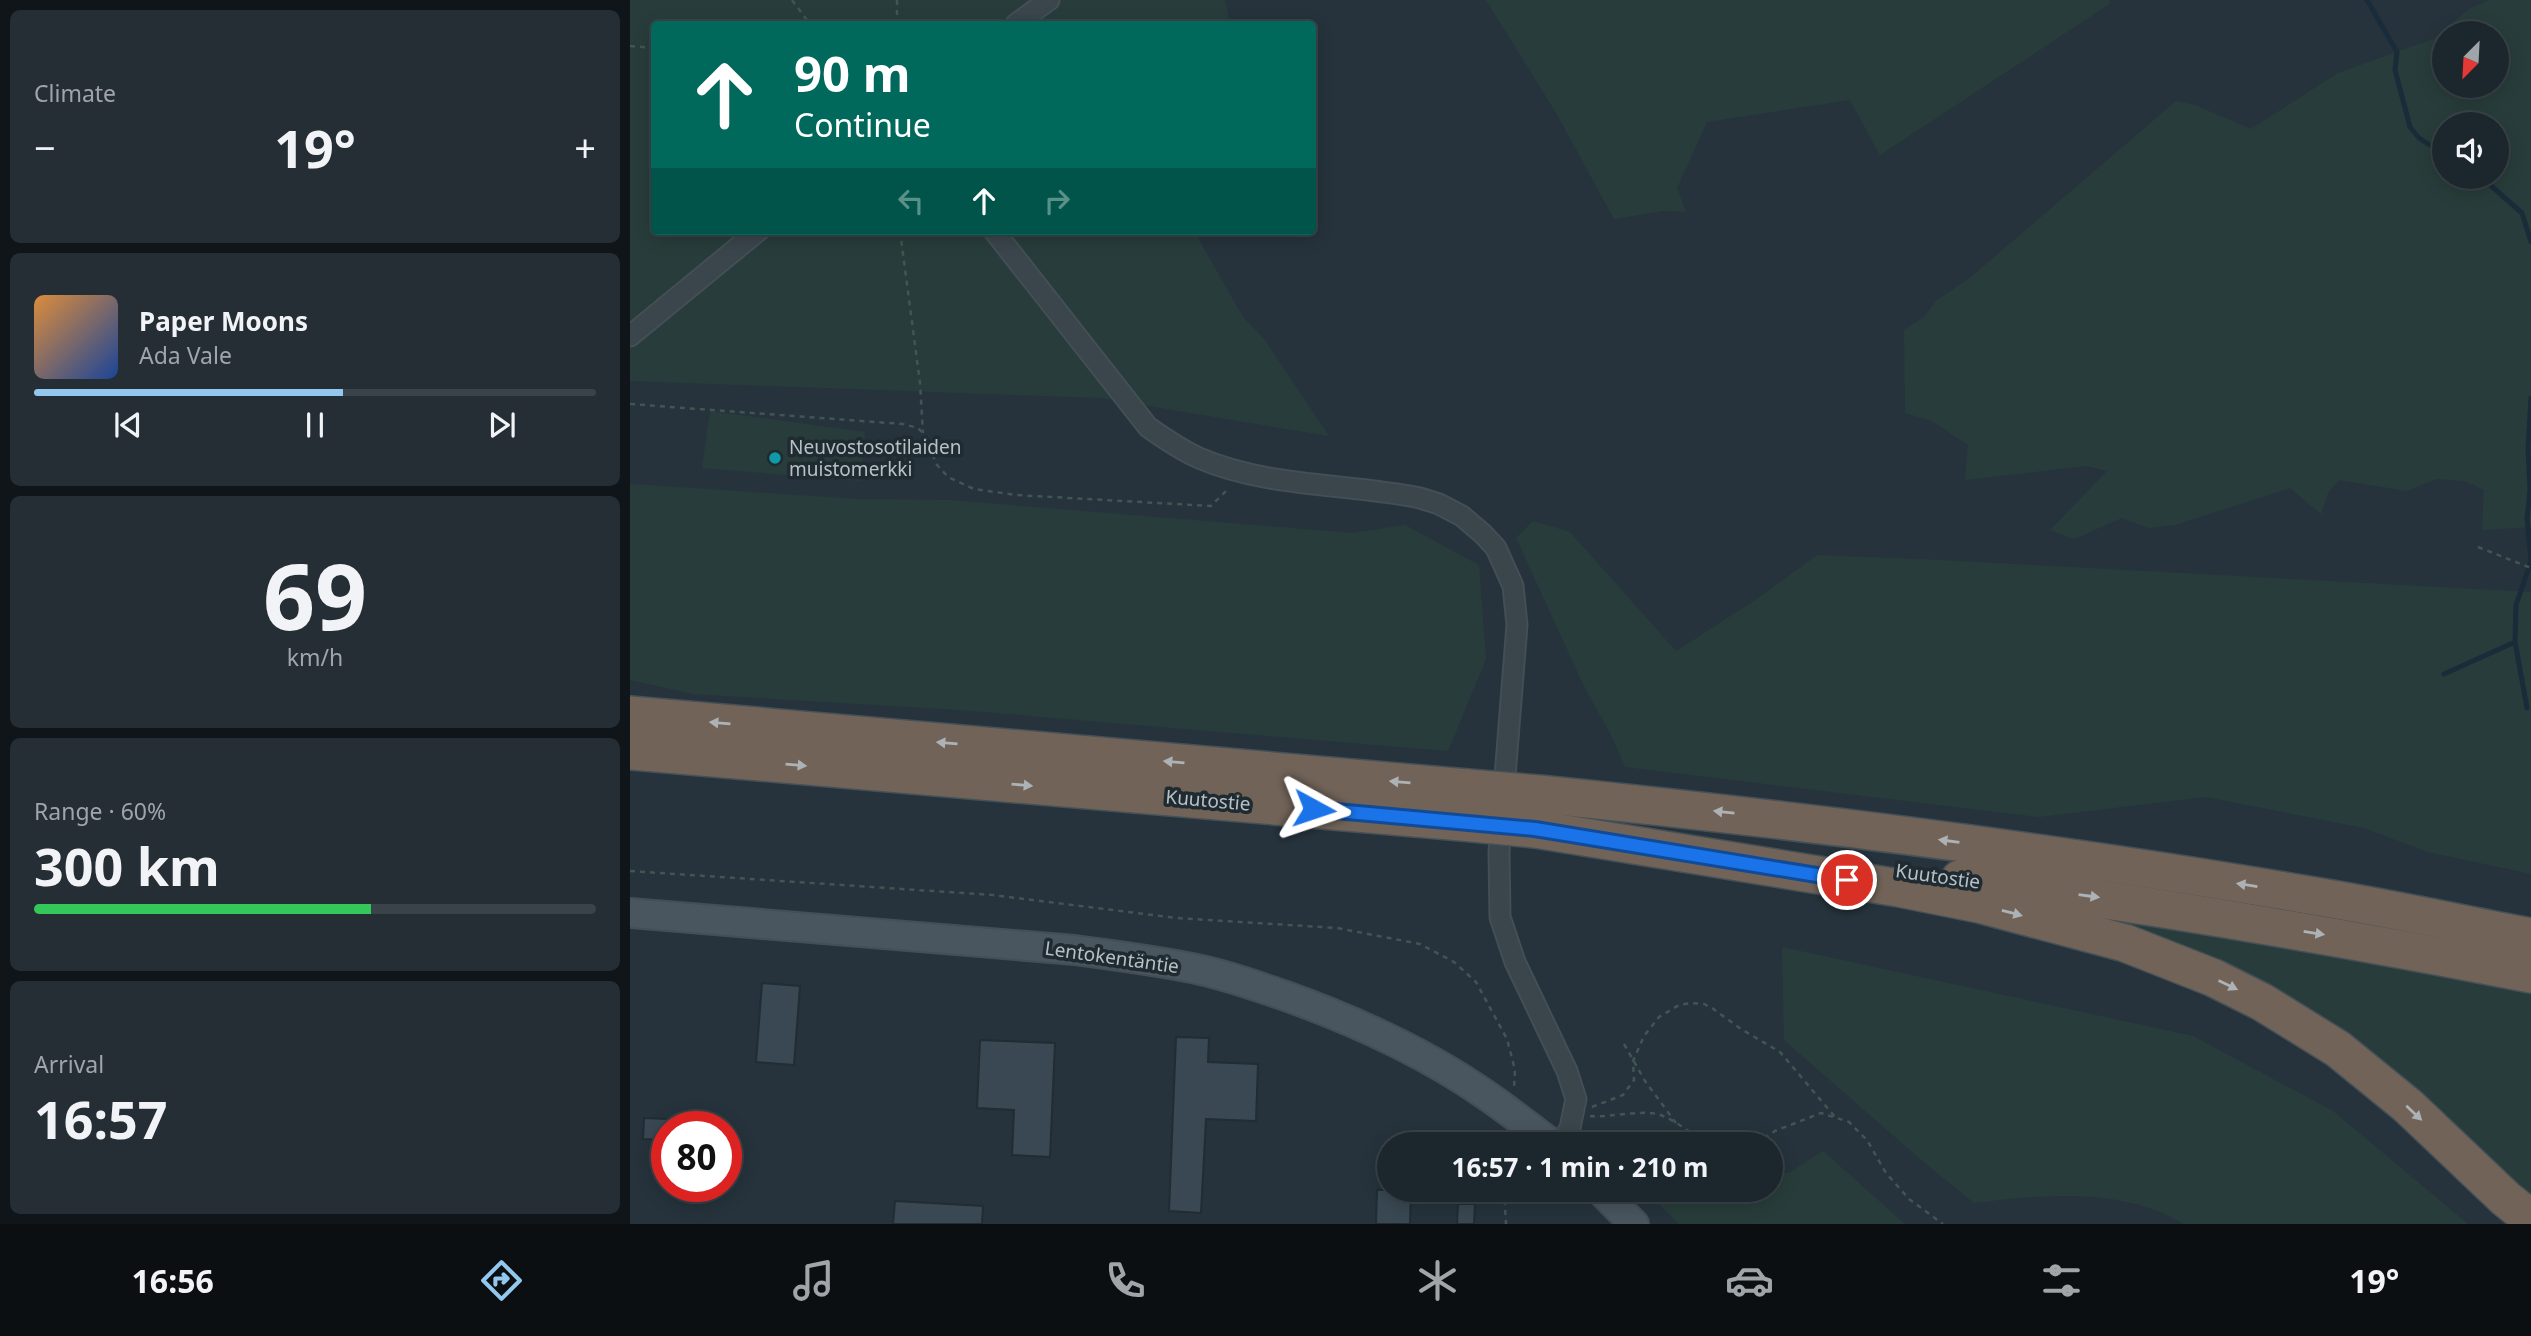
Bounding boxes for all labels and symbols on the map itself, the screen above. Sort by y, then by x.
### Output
north arrow [2432,21,2510,98]
place label: Neuvostosotilaiden muistomerkki [789,434,961,482]
marker: Neuvostosotilaiden muistomerkki [767,450,783,466]
one-way arrow [709,717,731,728]
one-way arrow [936,737,958,748]
one-way arrow [1163,757,1185,768]
one-way arrow [785,760,807,771]
position arrow [1277,772,1351,846]
one-way arrow [1389,776,1411,787]
one-way arrow [1011,780,1033,791]
street label: Kuutostie [1164,783,1252,817]
one-way arrow [1712,807,1734,818]
one-way arrow [1938,836,1960,847]
pin [1817,850,1877,910]
street label: Kuutostie [1894,857,1982,895]
one-way arrow [2236,879,2258,890]
one-way arrow [2078,891,2100,902]
one-way arrow [2001,908,2023,919]
one-way arrow [2303,928,2325,939]
street label: Lentokentäntie [1043,935,1181,979]
one-way arrow [2218,979,2238,990]
one-way arrow [2405,1104,2422,1120]
speed limit sign: 80 [651,1111,742,1202]

